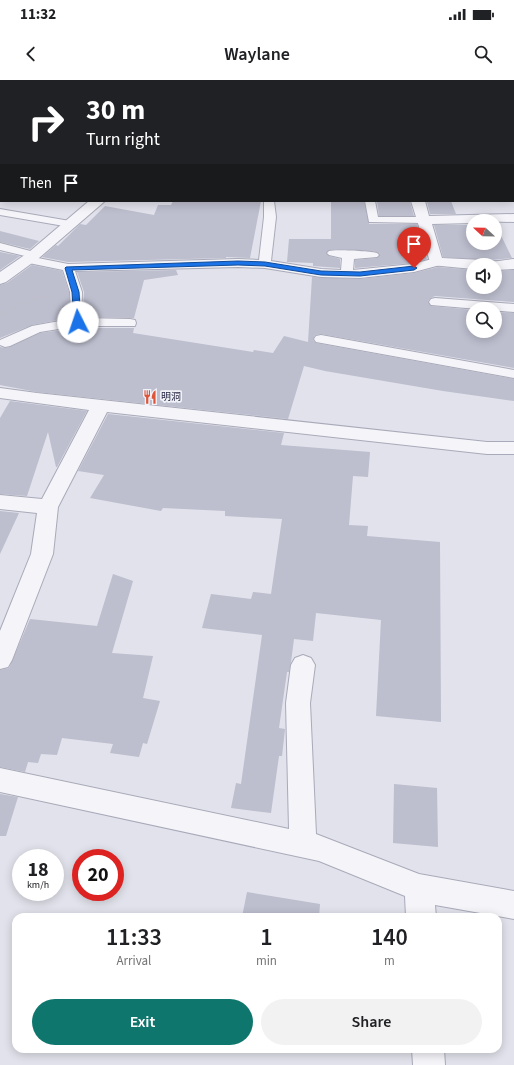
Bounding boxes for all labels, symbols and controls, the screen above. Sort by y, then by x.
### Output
text: 11:32 [20,4,56,25]
text: Waylane [224,42,290,67]
icon: back [20,43,42,65]
icon: search [472,43,494,65]
text: 30 m [86,90,145,130]
icon: right [20,96,72,148]
text: Turn right [86,127,160,152]
icon: arrive [60,172,82,194]
text: Then [20,173,52,194]
north arrow [466,214,502,250]
map controls [466,214,502,338]
pin [397,227,431,268]
icon: arrive [403,233,425,255]
button: sound [466,258,502,294]
position arrow [57,301,99,343]
button: search [466,302,502,338]
restaurant icon: 明洞 [142,389,158,405]
place label: 明洞 [161,390,181,404]
speed limit sign: 20 [72,849,124,901]
text: 18 [27,856,49,884]
text: km/h [27,878,49,892]
text: 11:33 [106,920,162,955]
text: 1 [260,920,273,955]
text: 140 [371,920,408,955]
text: Arrival [116,952,151,970]
text: min [256,952,277,970]
text: m [384,952,395,970]
button: Exit [32,999,253,1045]
button: Share [261,999,482,1045]

